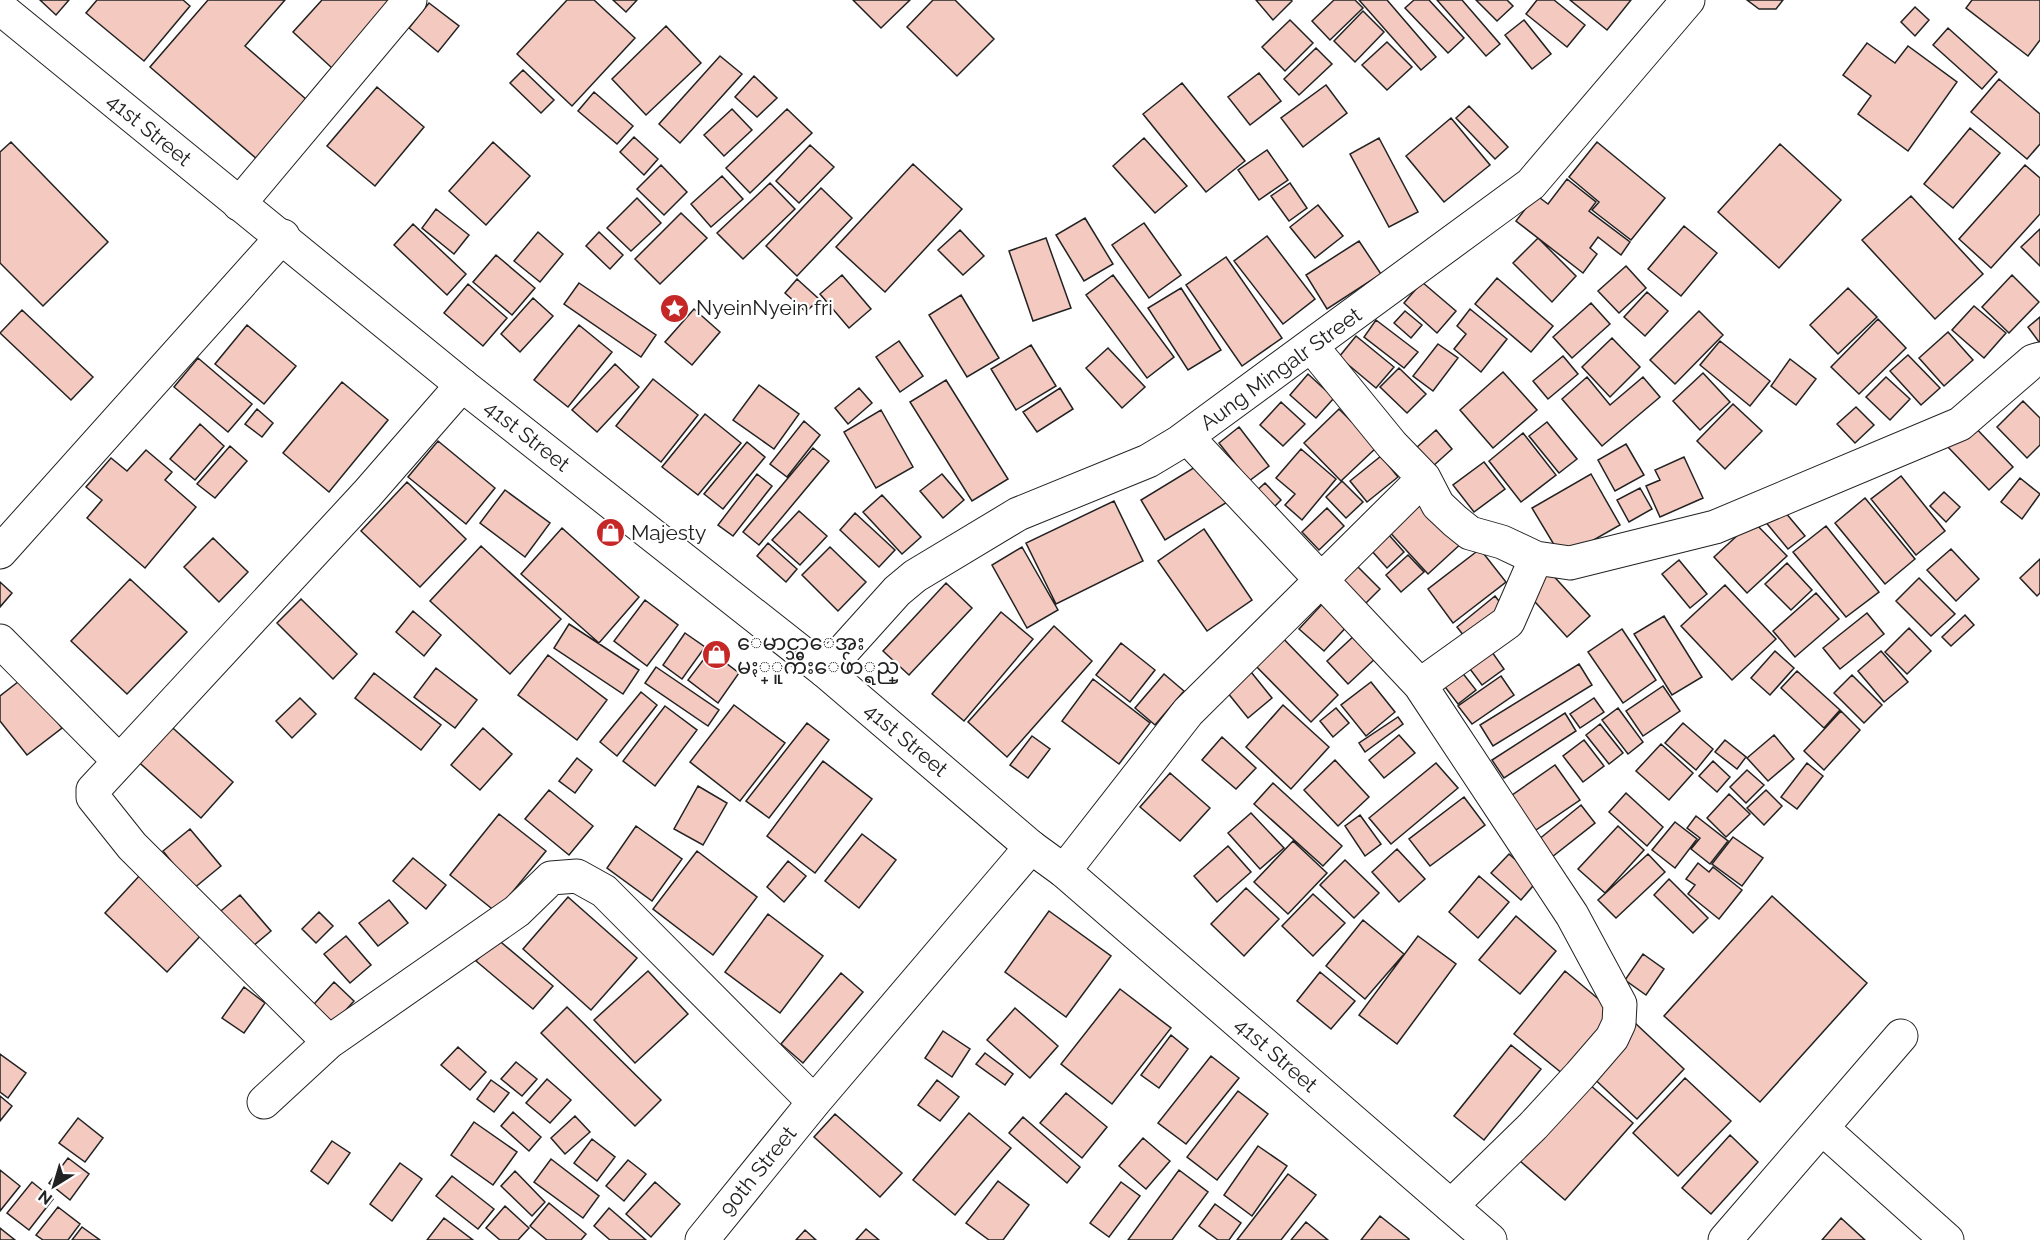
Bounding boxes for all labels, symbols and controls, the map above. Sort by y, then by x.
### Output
street label: 41st Street [102,88,197,171]
place icon: NyeinNyein fri [659,292,691,324]
place label: NyeinNyein fri [696,295,833,320]
street label: Aung Mingalr Street [1195,302,1366,435]
street label: 41st Street [480,395,575,477]
shop icon: Majesty [594,517,626,549]
place label: Majesty [631,520,706,545]
place label: ေမာင္သာေအး မႏ္ူက်ီးေဖ်ာ္ရည္ [737,630,899,685]
shop icon: ေမာင္သာေအး မႏ္ူက်ီးေဖ်ာ္ရည္ [700,639,732,671]
street label: 41st Street [860,698,953,782]
street label: 41st Street [1230,1012,1323,1097]
street label: 90th Street [714,1121,801,1221]
north arrow [24,1156,84,1216]
text: N [35,1186,56,1209]

